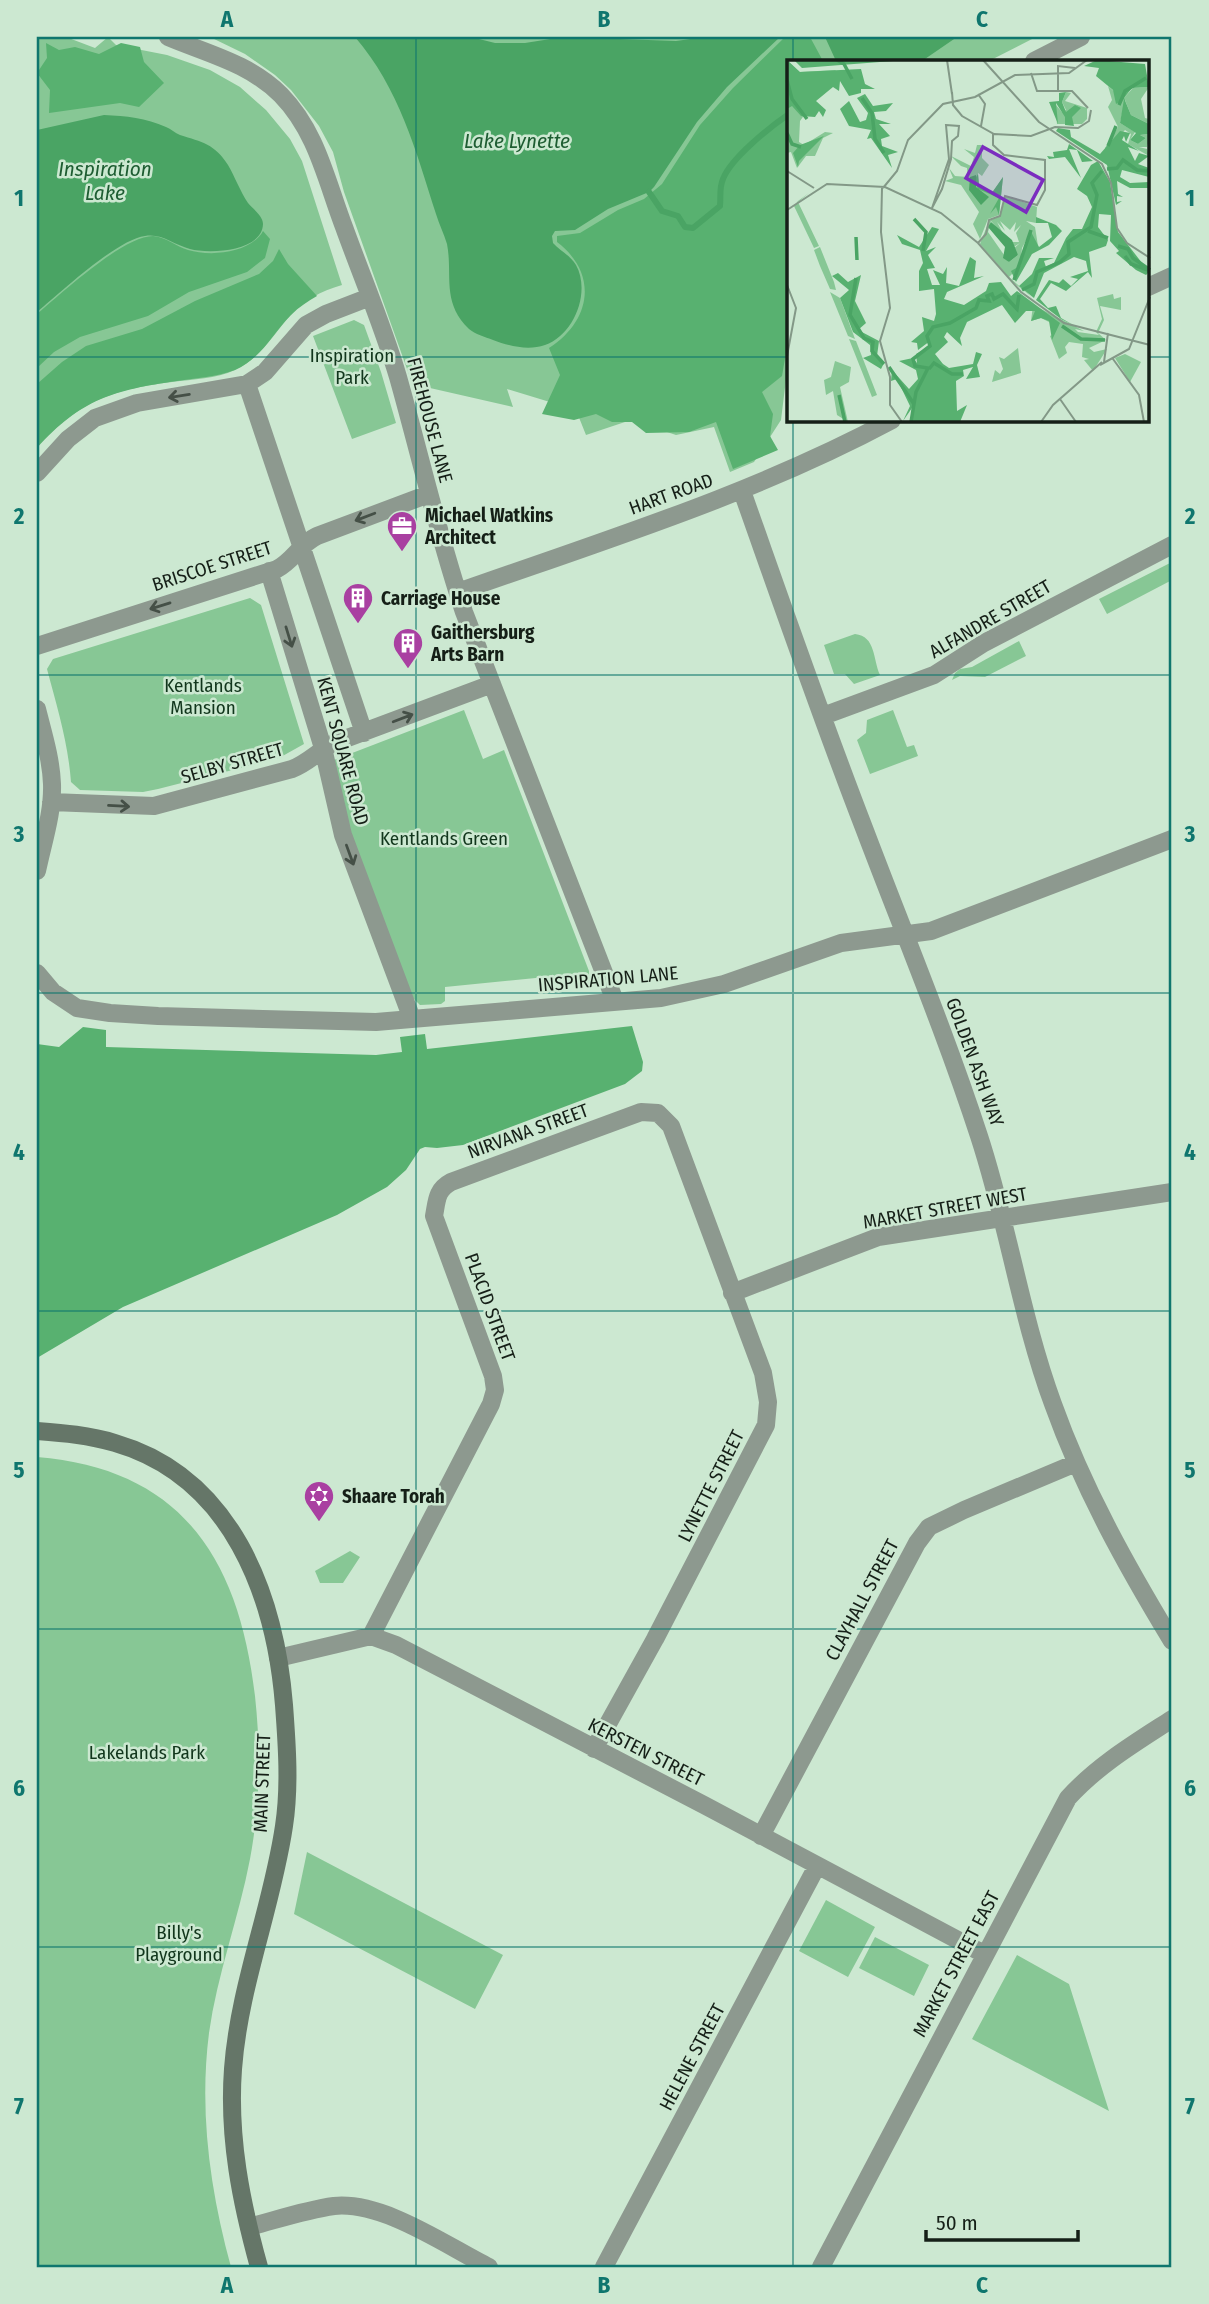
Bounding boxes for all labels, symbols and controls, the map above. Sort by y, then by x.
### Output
text: A [220,5,234,33]
text: B [598,5,611,33]
text: C [976,5,988,33]
inset map [787,60,1150,422]
water label: Lake Lynette [464,128,570,154]
water label: Inspiration Lake [58,156,152,206]
text: 1 [14,184,24,212]
text: 1 [1185,184,1195,212]
park label: Inspiration Park [310,344,394,389]
street label: FIREHOUSE LANE [402,355,458,485]
one-way arrow [169,390,191,403]
street label: HART ROAD [626,468,716,520]
text: 2 [13,502,25,530]
text: 2 [1184,502,1196,530]
place label: Michael Watkins Architect [424,504,554,549]
office icon: Michael Watkins Architect [385,509,419,553]
one-way arrow [354,512,376,525]
street label: BRISCOE STREET [149,536,275,596]
street label: ALFANDRE STREET [925,575,1055,663]
building icon: Carriage House [341,581,375,625]
place label: Carriage House [381,587,501,610]
one-way arrow [149,601,171,614]
place label: Gaithersburg Arts Barn [430,621,535,666]
one-way arrow [284,625,296,647]
building icon: Gaithersburg Arts Barn [391,626,425,670]
park label: Kentlands Mansion [164,674,242,719]
street label: KENT SQUARE ROAD [312,674,374,828]
one-way arrow [391,711,413,723]
street label: SELBY STREET [178,737,286,789]
one-way arrow [107,800,130,813]
text: 3 [13,820,25,848]
text: 3 [1184,820,1196,848]
park label: Kentlands Green [380,827,508,850]
one-way arrow [345,844,358,866]
street label: INSPIRATION LANE [537,961,679,997]
street label: GOLDEN ASH WAY [941,994,1009,1130]
street label: NIRVANA STREET [464,1098,592,1164]
text: 4 [13,1138,25,1166]
text: 4 [1184,1138,1196,1166]
street label: MARKET STREET WEST [861,1182,1029,1234]
street label: PLACID STREET [460,1250,520,1364]
street label: LYNETTE STREET [673,1426,749,1546]
text: 5 [13,1456,25,1484]
text: 5 [1184,1456,1196,1484]
synagogue icon: Shaare Torah [302,1479,336,1523]
place label: Shaare Torah [342,1485,445,1508]
street label: CLAYHALL STREET [820,1535,904,1665]
street label: KERSTEN STREET [584,1713,708,1791]
street label: MAIN STREET [249,1733,275,1833]
park label: Lakelands Park [89,1741,205,1764]
text: 6 [13,1774,25,1802]
text: 6 [1184,1774,1196,1802]
street label: MARKET STREET EAST [908,1887,1004,2041]
park label: Billy's Playground [135,1921,223,1966]
street label: HELENE STREET [654,2000,730,2114]
text: 7 [14,2092,24,2120]
text: 7 [1185,2092,1195,2120]
scale bar [926,2199,1078,2243]
text: 50 m [936,2210,978,2236]
text: A [220,2271,234,2299]
text: B [598,2271,611,2299]
text: C [976,2271,988,2299]

